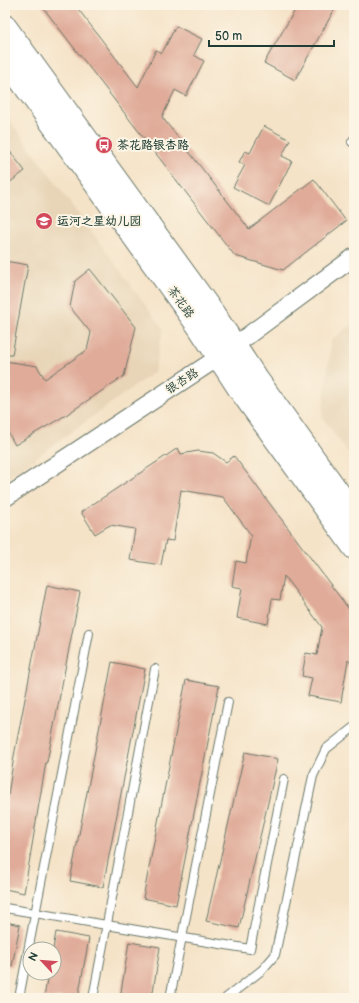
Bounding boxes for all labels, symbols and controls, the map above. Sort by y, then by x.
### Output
scale bar [209,22,334,48]
text: 50 m [215,29,242,44]
bus stop icon: 茶花路银杏路 [94,135,114,155]
place label: 茶花路银杏路 [117,138,189,153]
school or university icon: 运河之星幼儿园 [34,211,54,231]
place label: 运河之星幼儿园 [57,214,141,229]
street label: 茶花路 [164,283,197,321]
street label: 银杏路 [163,365,201,398]
north arrow [22,941,62,981]
text: N [26,950,41,963]

